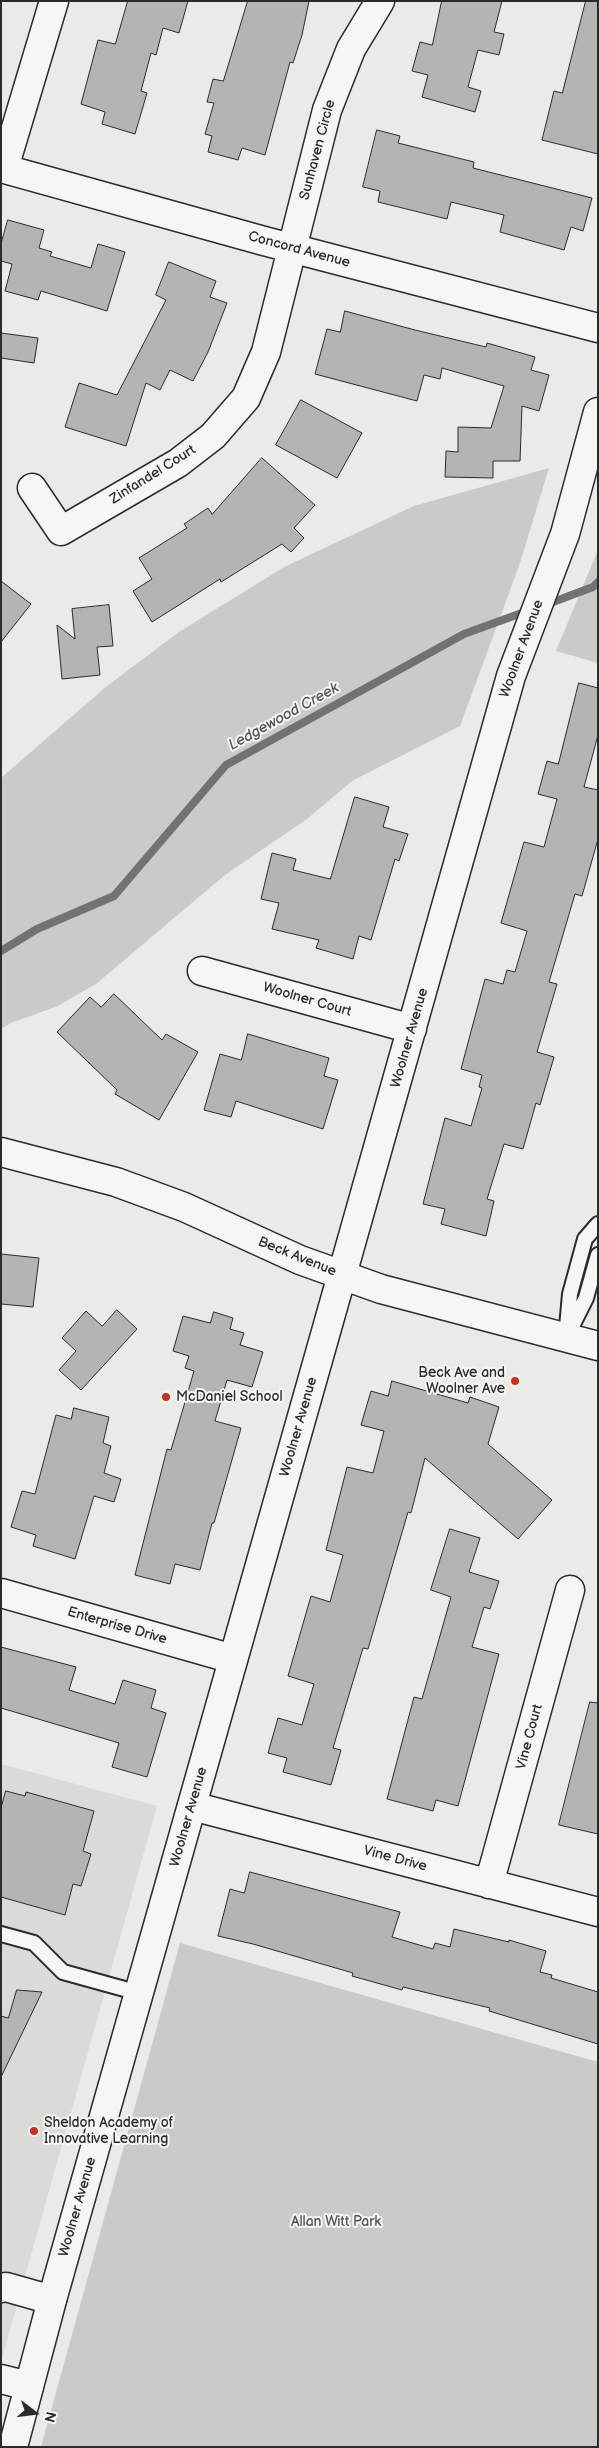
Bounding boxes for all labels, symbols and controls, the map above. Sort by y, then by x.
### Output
street label: Sunhaven Circle [297,98,339,202]
street label: Concord Avenue [246,228,352,272]
street label: Zinfandel Court [107,442,199,508]
street label: Woolner Avenue [496,598,548,700]
water label: Ledgewood Creek [226,679,342,755]
street label: Woolner Court [261,979,353,1021]
street label: Woolner Avenue [388,986,432,1090]
street label: Beck Avenue [255,1234,339,1280]
place label: Beck Ave and Woolner Ave [418,1365,505,1398]
street label: Woolner Avenue [277,1375,321,1479]
marker: Beck Ave and Woolner Ave [509,1375,521,1387]
place label: McDaniel School [176,1389,283,1405]
marker: McDaniel School [160,1391,172,1403]
street label: Enterprise Drive [65,1604,169,1648]
street label: Vine Court [513,1702,547,1772]
street label: Woolner Avenue [167,1765,211,1869]
street label: Vine Drive [362,1842,428,1876]
place label: Sheldon Academy of Innovative Learning [44,2115,173,2148]
marker: Sheldon Academy of Innovative Learning [28,2125,40,2137]
street label: Woolner Avenue [56,2155,100,2259]
park label: Allan Witt Park [291,2214,381,2230]
north arrow [10,2388,60,2438]
text: N [40,2410,60,2424]

